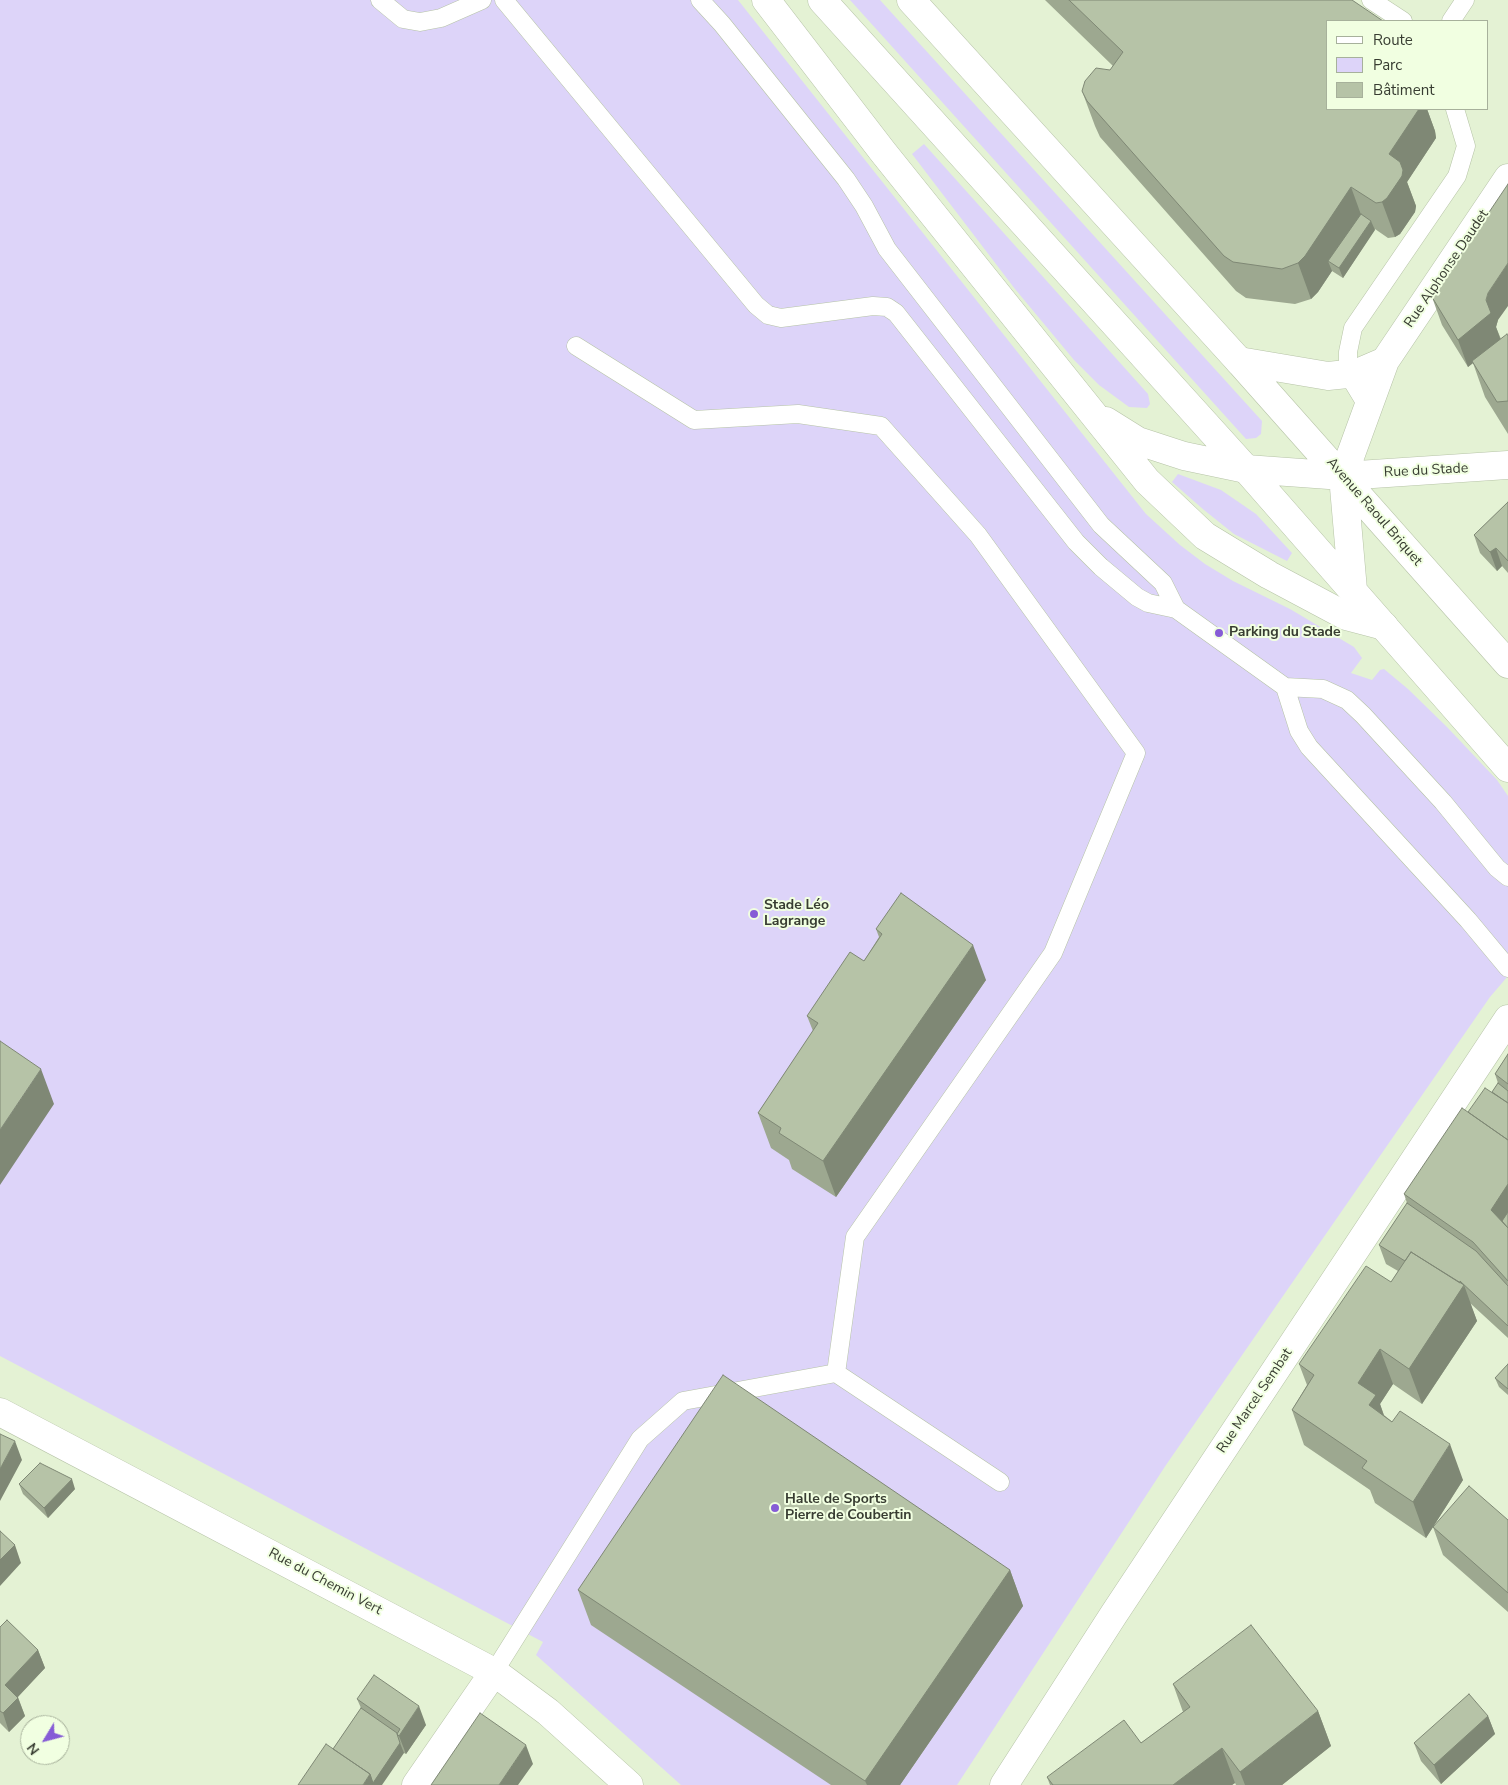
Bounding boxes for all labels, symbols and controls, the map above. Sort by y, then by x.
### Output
legend [1326,20,1488,110]
text: Route [1373,30,1413,50]
text: Parc [1373,55,1402,75]
text: Bâtiment [1373,80,1434,100]
street label: Rue Alphonse Daudet [1401,207,1493,331]
street label: Avenue Raoul Briquet [1323,455,1425,569]
street label: Rue du Stade [1383,460,1469,482]
place label: Parking du Stade [1229,625,1341,641]
marker: Parking du Stade [1213,627,1225,639]
place label: Stade Léo Lagrange [764,898,829,930]
marker: Stade Léo Lagrange [748,908,760,920]
street label: Rue Marcel Sembat [1214,1345,1296,1457]
place label: Halle de Sports Pierre de Coubertin [785,1492,911,1524]
marker: Halle de Sports Pierre de Coubertin [769,1502,781,1514]
street label: Rue du Chemin Vert [265,1545,385,1619]
north arrow [20,1715,70,1765]
text: N [23,1739,44,1759]

